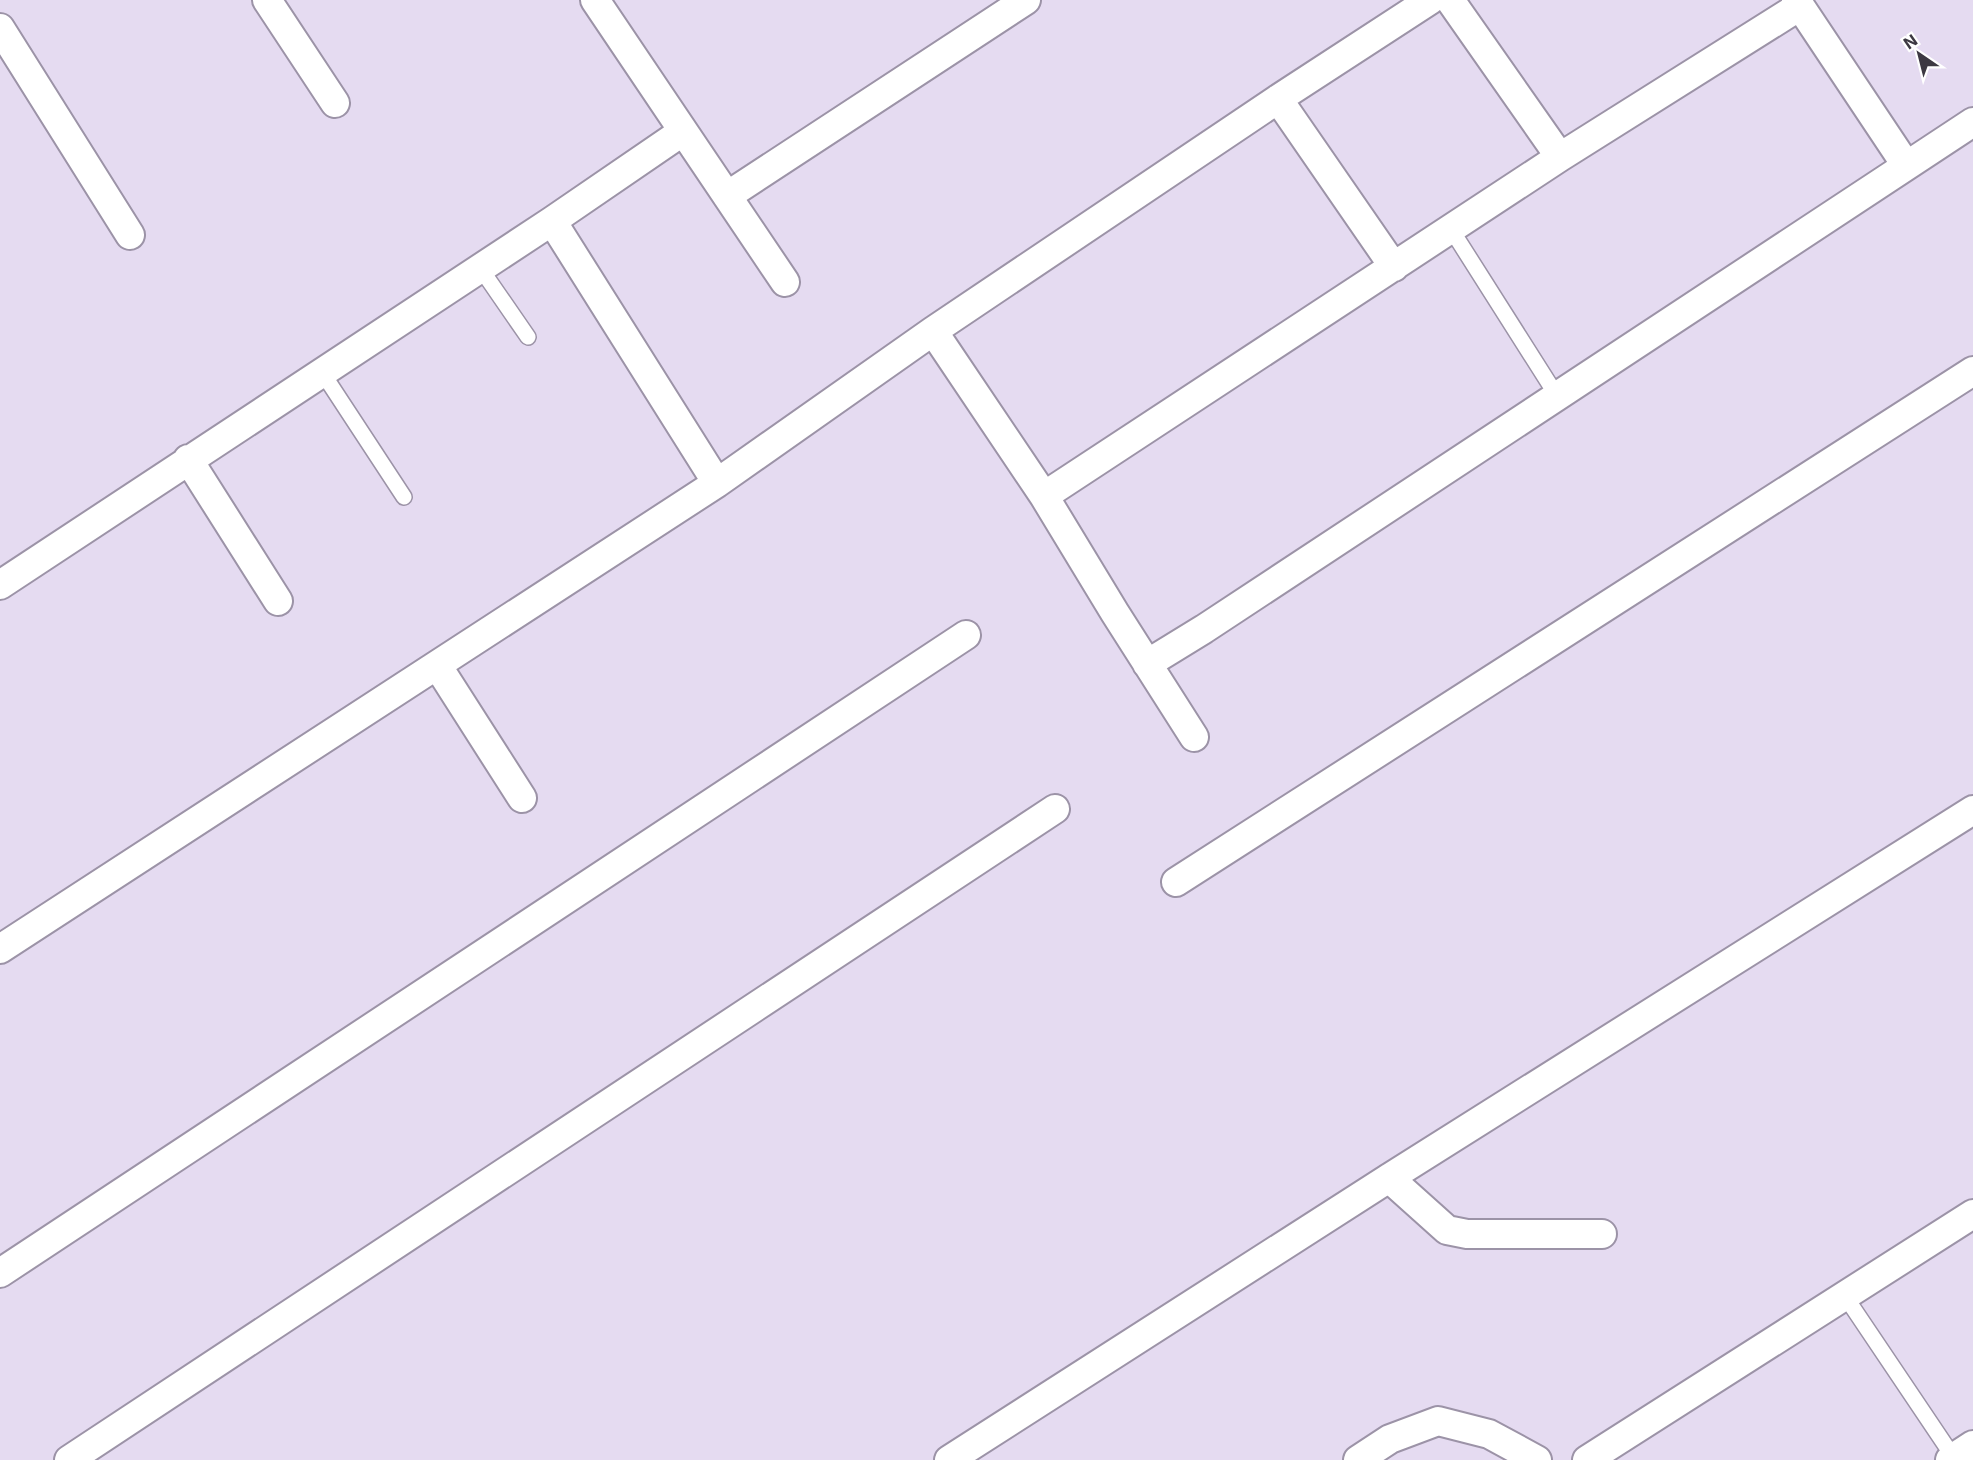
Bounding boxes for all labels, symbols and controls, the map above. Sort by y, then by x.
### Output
north arrow [1889,24,1949,84]
text: N [1900,30,1921,53]

